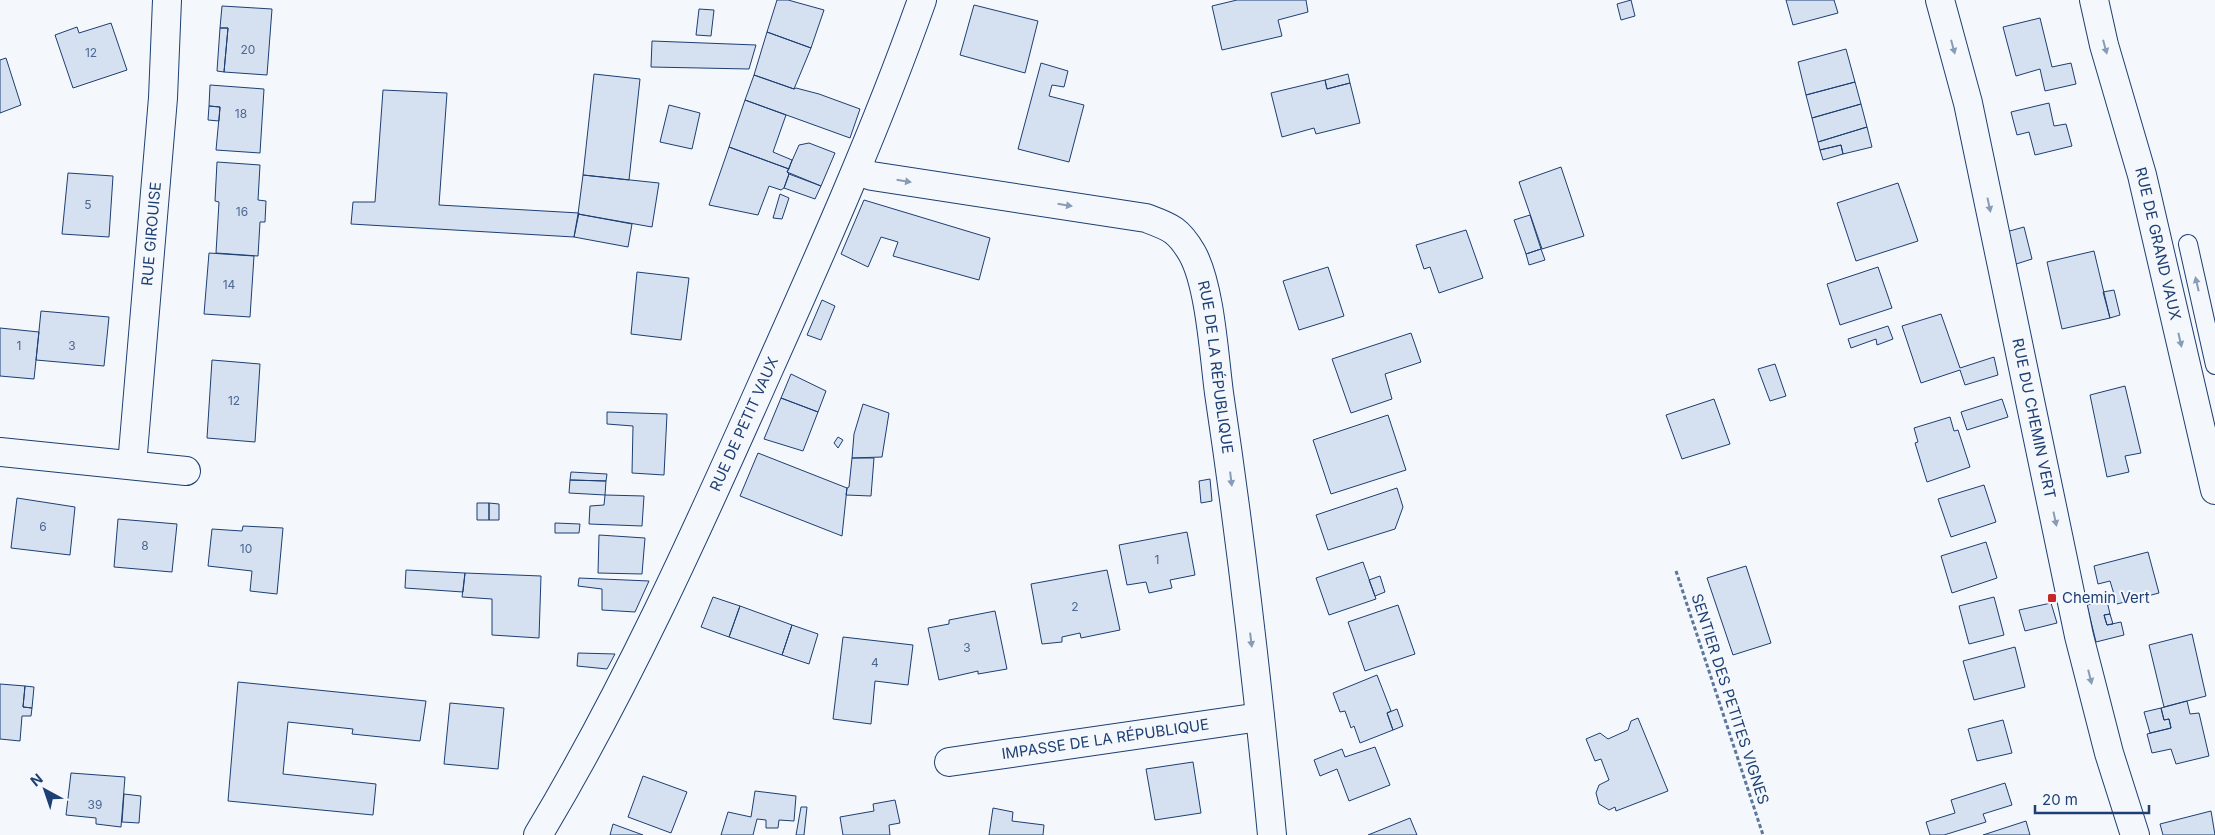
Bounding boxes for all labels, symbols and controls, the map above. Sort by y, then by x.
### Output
one-way arrow [1949,40,1957,55]
one-way arrow [2101,40,2109,55]
house number: 20 [241,42,255,57]
house number: 12 [85,45,97,60]
house number: 18 [235,106,247,121]
street label: RUE DE GRAND VAUX [2131,165,2185,322]
one-way arrow [897,177,913,185]
street label: RUE GIROUISE [137,181,165,287]
house number: 5 [84,197,92,212]
one-way arrow [1985,198,1993,213]
one-way arrow [1057,202,1073,210]
house number: 16 [236,204,248,219]
one-way arrow [2193,276,2201,291]
house number: 14 [223,277,236,292]
street label: RUE DE LA RÉPUBLIQUE [1194,279,1238,455]
one-way arrow [2176,333,2184,348]
street label: RUE DU CHEMIN VERT [2008,337,2060,500]
house number: 1 [17,338,21,353]
house number: 3 [68,338,76,353]
street label: RUE DE PETIT VAUX [705,354,782,494]
house number: 12 [228,393,240,408]
one-way arrow [1227,471,1235,487]
one-way arrow [2051,511,2059,526]
house number: 6 [39,519,47,534]
house number: 8 [141,538,149,553]
house number: 10 [240,541,252,556]
house number: 1 [1155,552,1159,567]
place label: Chemin Vert [2062,588,2150,607]
street label: SENTIER DES PETITES VIGNES [1687,591,1774,807]
marker: Chemin Vert [2046,592,2058,604]
house number: 2 [1071,599,1079,614]
one-way arrow [1247,633,1255,649]
house number: 3 [963,640,971,655]
house number: 4 [871,655,879,670]
one-way arrow [2086,670,2094,685]
street label: IMPASSE DE LA RÉPUBLIQUE [1000,714,1210,763]
north arrow [20,765,70,815]
text: N [27,770,46,790]
scale bar [2035,782,2149,814]
text: 20 m [2042,790,2078,809]
house number: 39 [88,797,102,812]

